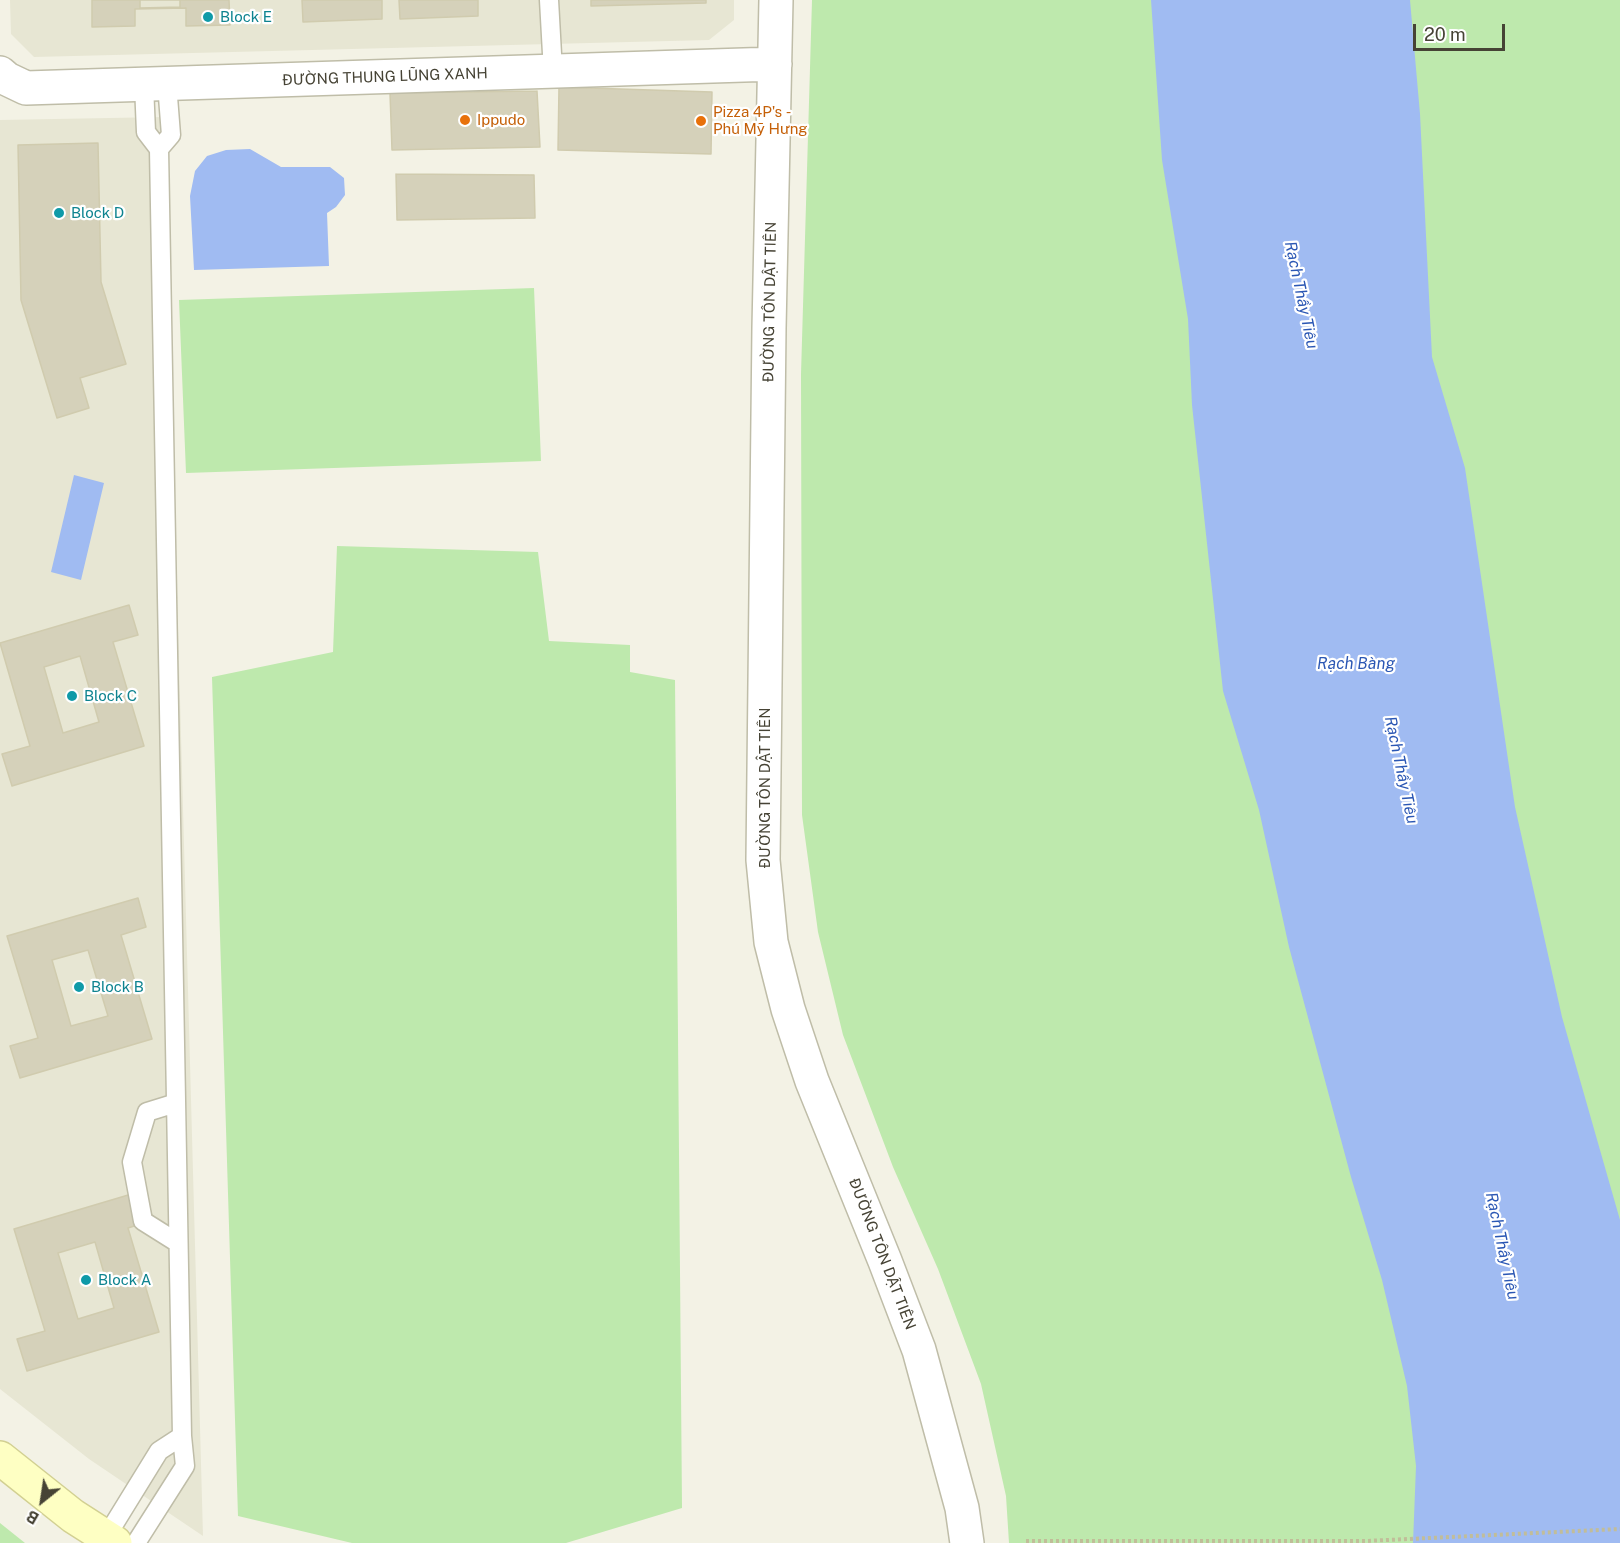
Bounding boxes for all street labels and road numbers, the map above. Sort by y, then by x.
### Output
street label: ĐƯỜNG THUNG LŨNG XANH [282,64,488,90]
street label: ĐƯỜNG TÔN DẬT TIÊN [760,221,780,383]
street label: ĐƯỜNG TÔN DẬT TIÊN [756,708,774,868]
street label: ĐƯỜNG TÔN DẬT TIÊN [845,1176,919,1332]

